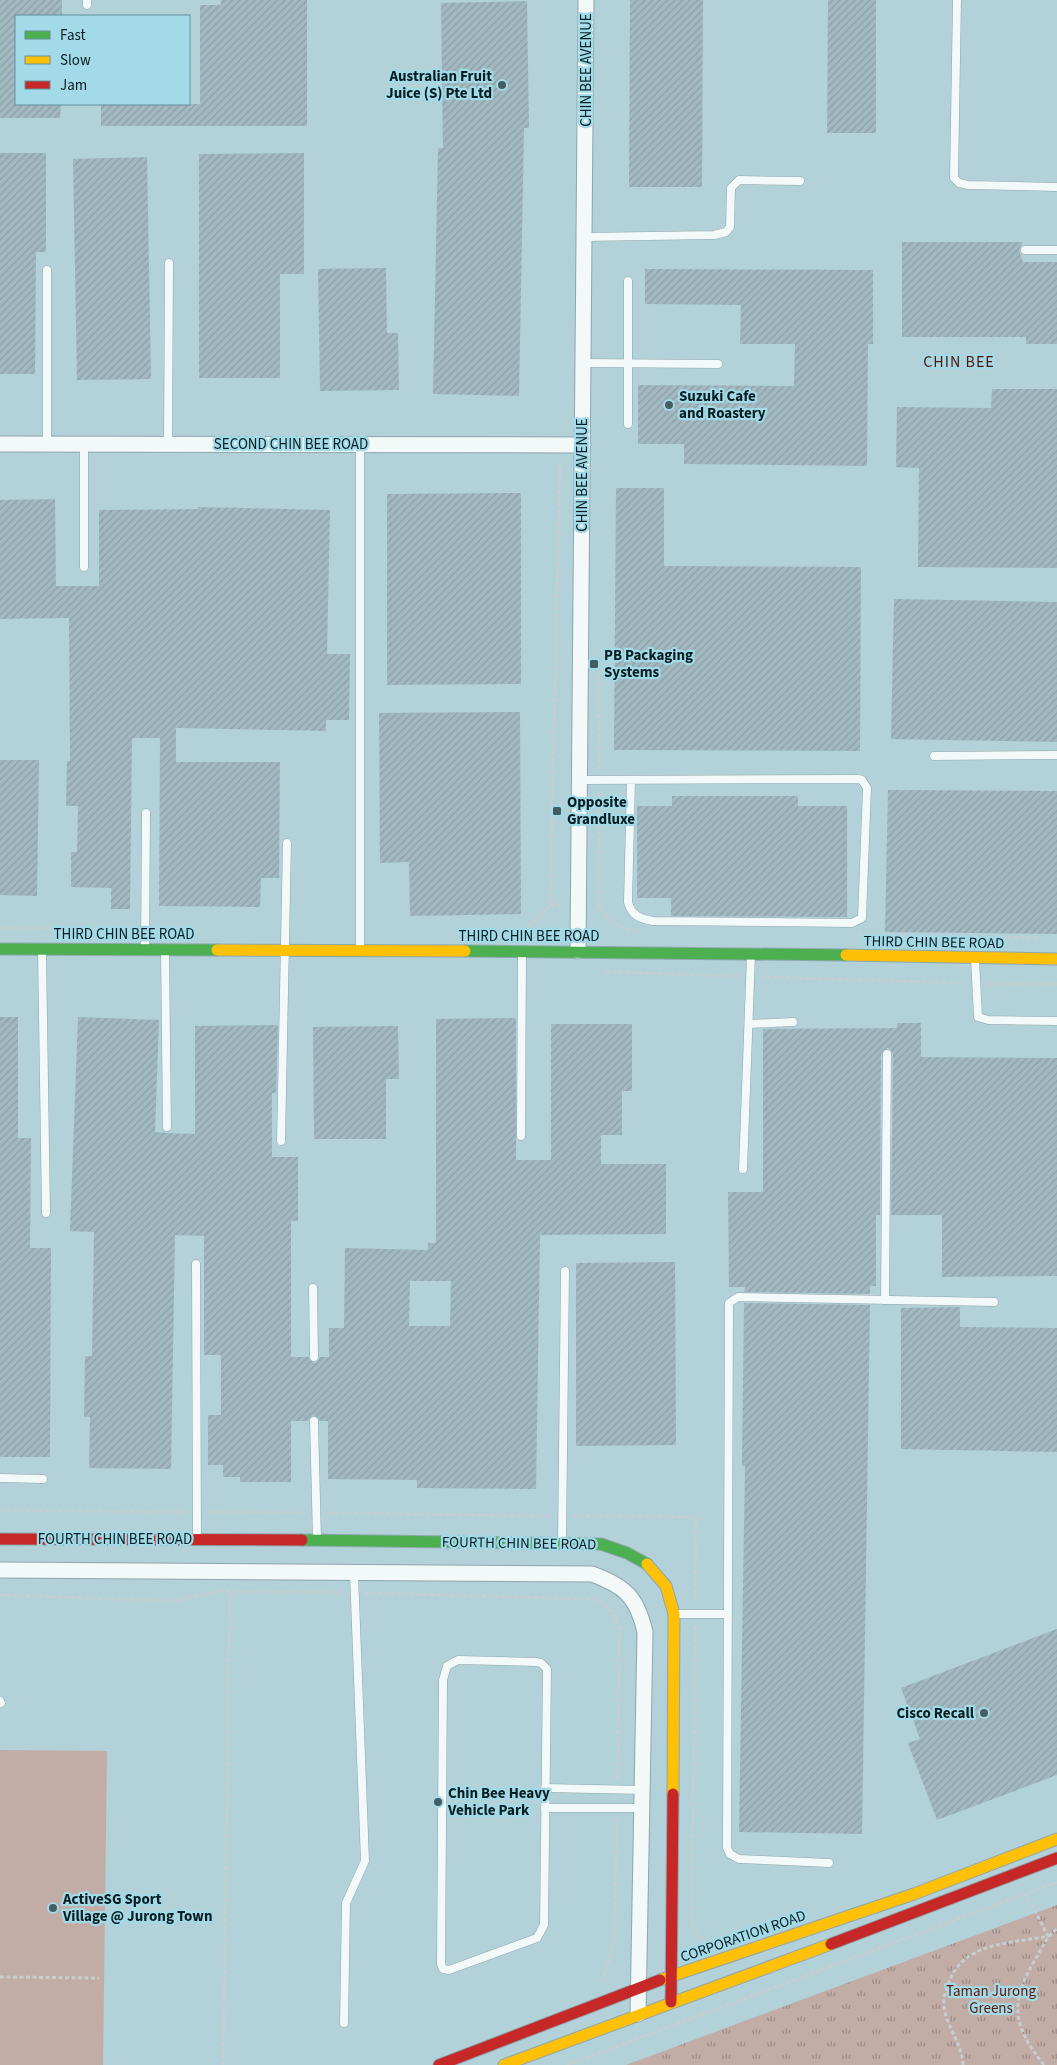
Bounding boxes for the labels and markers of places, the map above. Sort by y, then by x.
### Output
place label: Australian Fruit Juice (S) Pte Ltd [386,66,492,104]
marker: Australian Fruit Juice (S) Pte Ltd [496,79,508,91]
place label: Suzuki Cafe and Roastery [679,386,766,424]
marker: Suzuki Cafe and Roastery [663,399,675,411]
place label: PB Packaging Systems [604,645,693,683]
marker: PB Packaging Systems [588,658,600,670]
place label: Opposite Grandluxe [567,792,635,830]
marker: Opposite Grandluxe [551,805,563,817]
place label: Cisco Recall [896,1703,975,1724]
marker: Cisco Recall [978,1707,990,1719]
place label: Chin Bee Heavy Vehicle Park [447,1783,550,1821]
marker: Chin Bee Heavy Vehicle Park [432,1796,444,1808]
place label: ActiveSG Sport Village @ Jurong Town [62,1889,213,1927]
marker: ActiveSG Sport Village @ Jurong Town [47,1902,59,1914]

